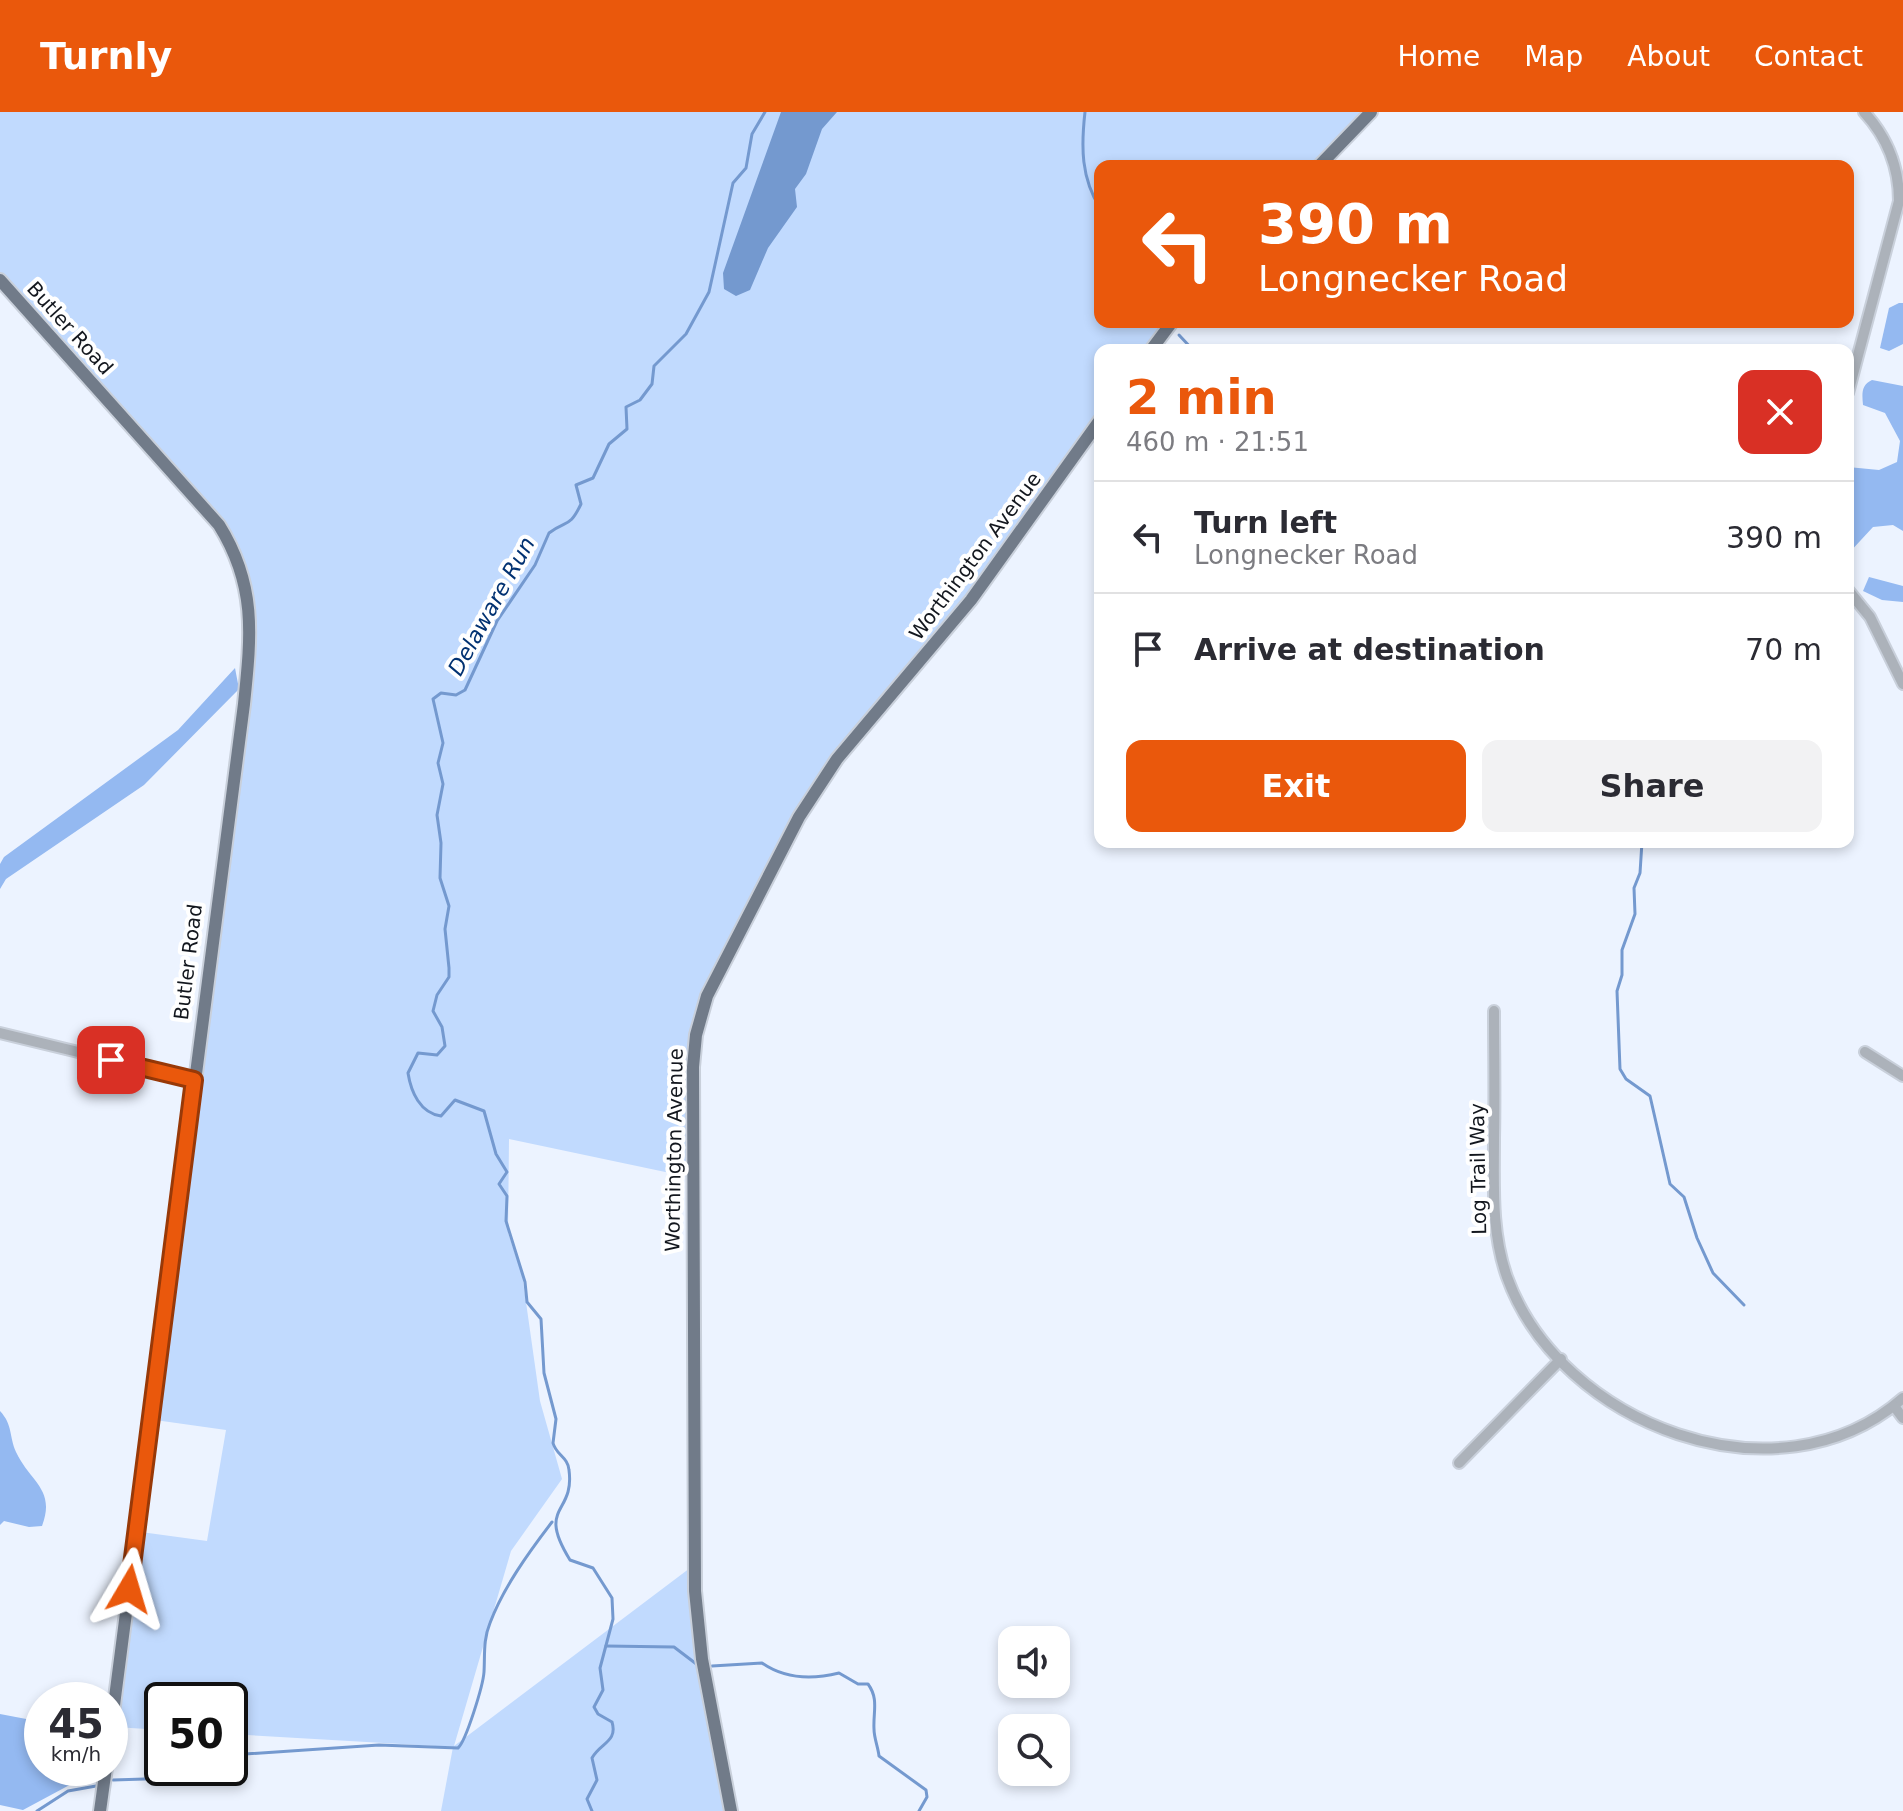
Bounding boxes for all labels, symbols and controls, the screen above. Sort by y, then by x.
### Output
text: Turnly [40,34,172,78]
text: Home [1397,40,1480,73]
text: Map [1524,40,1583,73]
text: About [1627,40,1710,73]
text: Contact [1754,40,1863,73]
text: 390 m [1258,191,1453,256]
icon: left [1126,192,1230,296]
text: Longnecker Road [1258,258,1568,299]
street label: Butler Road [22,277,118,379]
text: 2 min [1126,369,1277,425]
button: close [1738,370,1822,454]
text: 460 m · 21:51 [1126,427,1309,457]
street label: Worthington Avenue [904,467,1046,645]
text: Turn left [1194,505,1337,540]
icon: left [1126,515,1170,559]
text: 390 m [1726,520,1822,555]
water label: Delaware Run [443,533,540,680]
text: Longnecker Road [1194,540,1418,570]
icon: arrive [1126,627,1170,671]
text: Arrive at destination [1194,632,1545,667]
text: 70 m [1745,632,1822,667]
button: Exit [1126,740,1466,832]
button: Share [1482,740,1822,832]
street label: Butler Road [169,903,207,1021]
pin [77,1026,145,1094]
icon: arrive [89,1038,133,1082]
street label: Worthington Avenue [660,1048,688,1252]
street label: Log Trail Way [1465,1103,1491,1235]
position arrow [87,1547,171,1631]
map controls [998,1626,1070,1786]
button: sound [998,1626,1070,1698]
speed limit sign: 50 [144,1682,248,1786]
text: 45 [48,1701,104,1747]
button: search [998,1714,1070,1786]
text: km/h [51,1742,101,1766]

